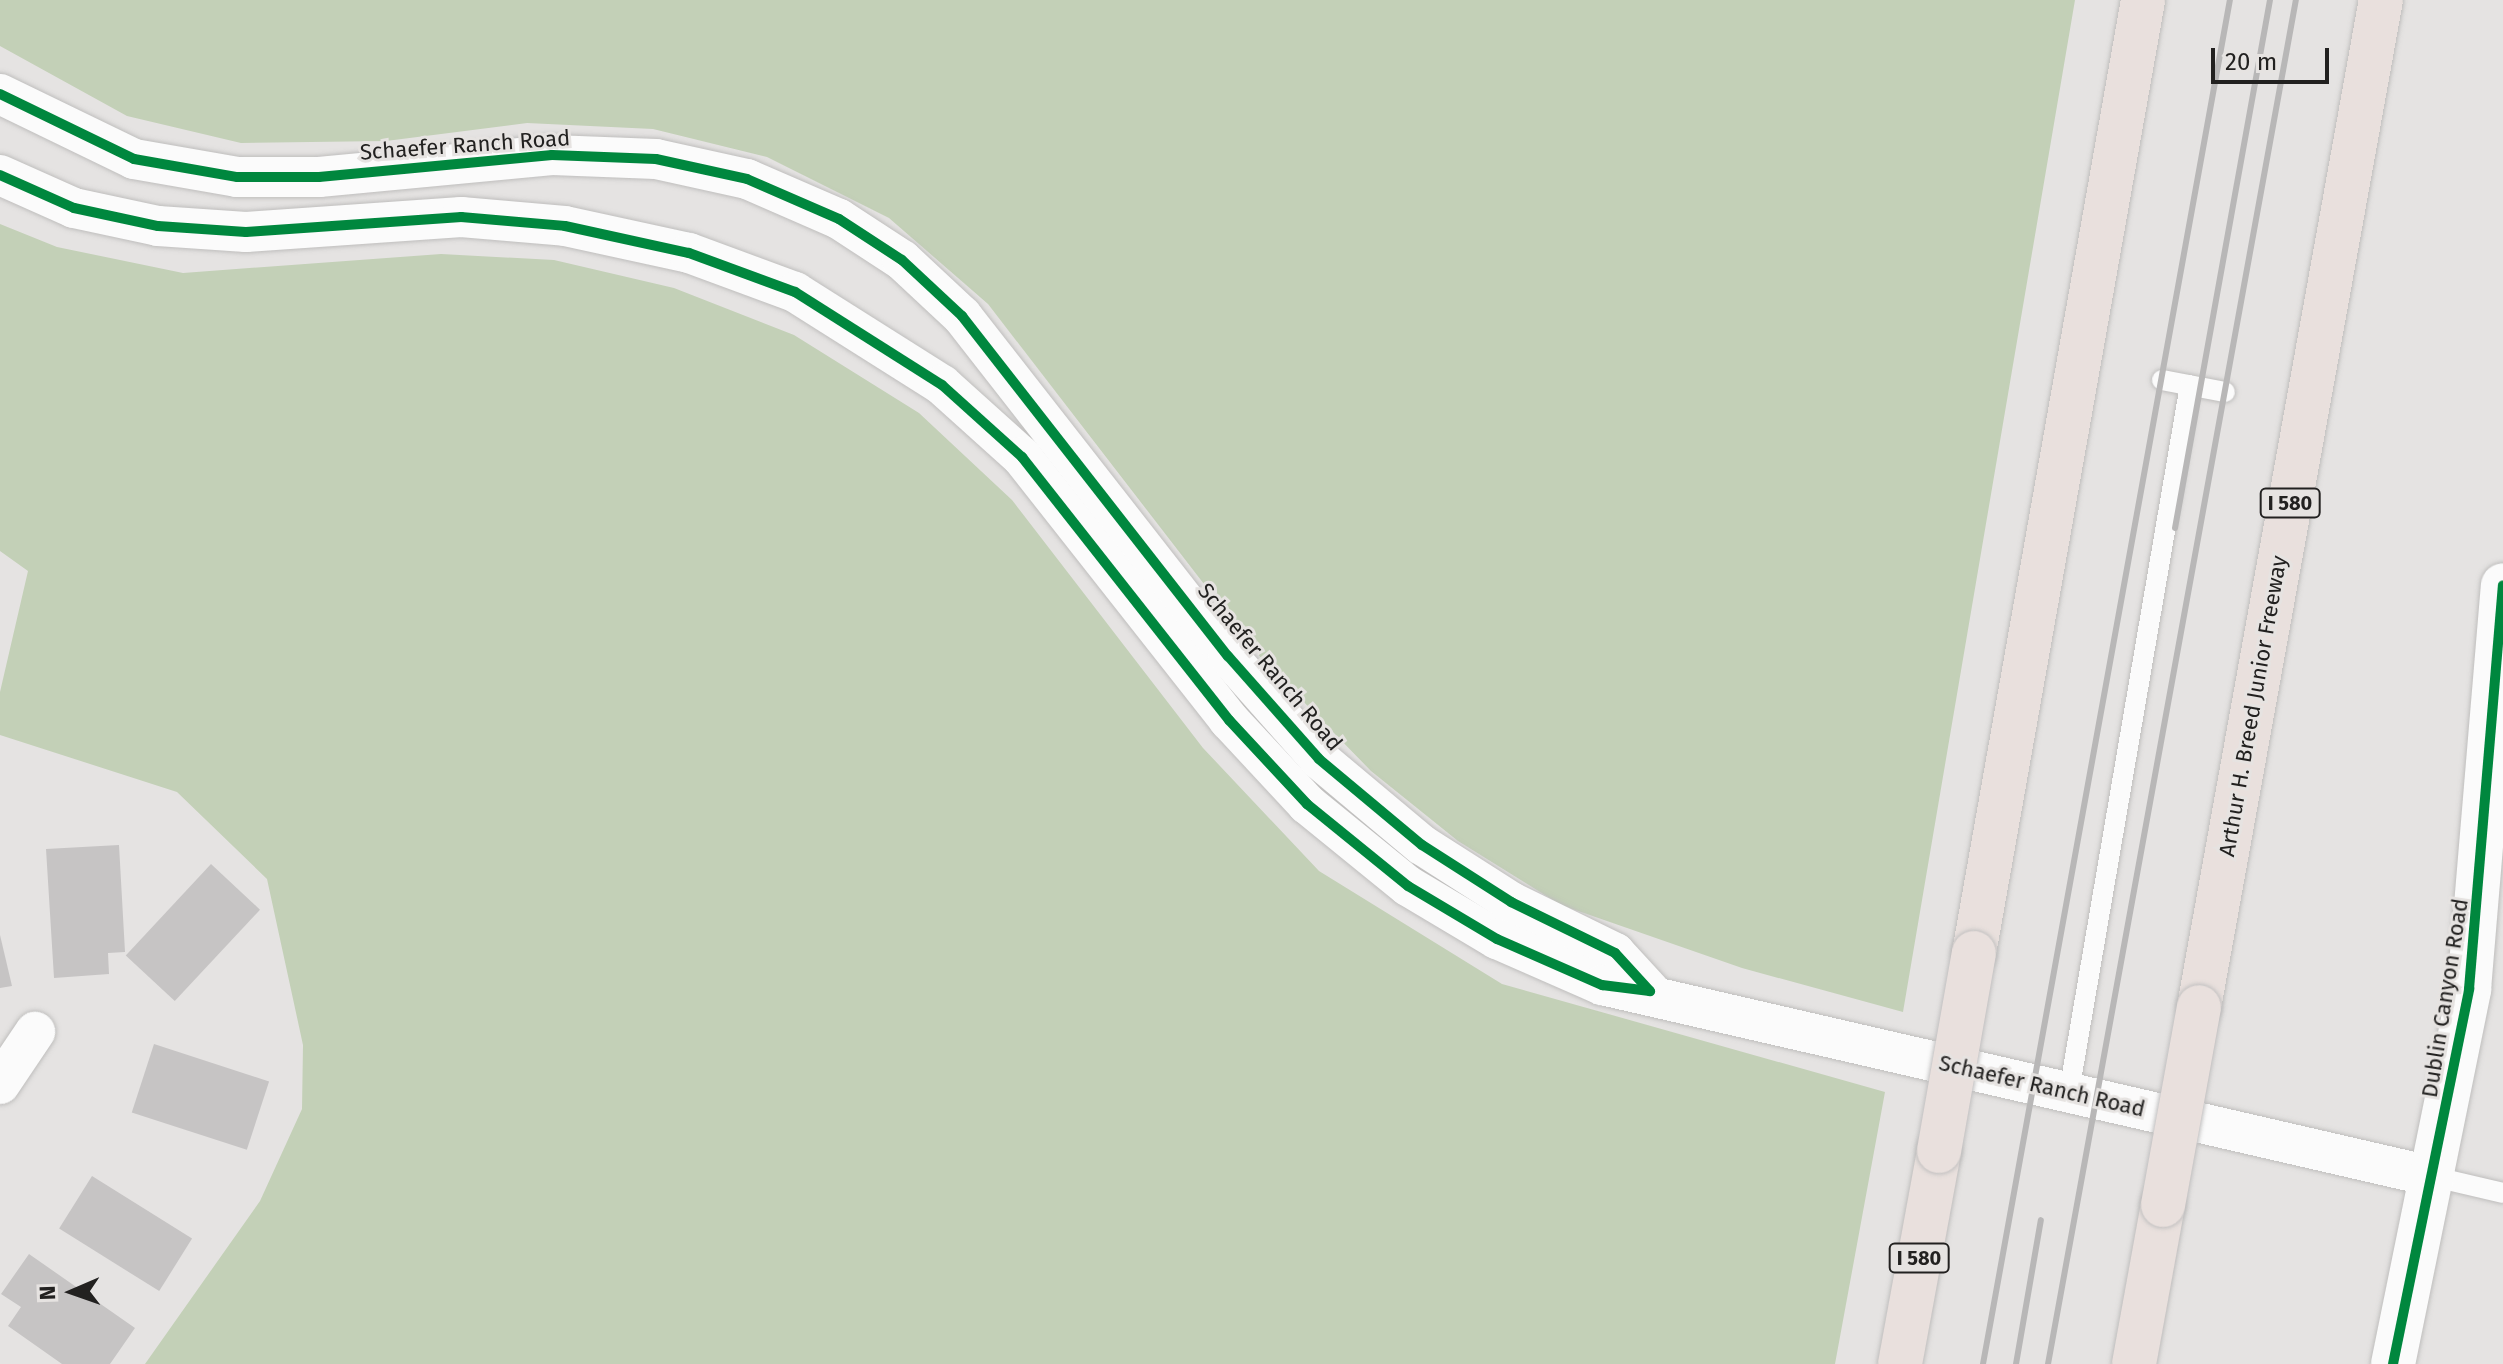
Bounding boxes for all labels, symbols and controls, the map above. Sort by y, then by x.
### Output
scale bar [2215,32,2333,82]
text: 20 m [2225,48,2277,76]
street label: Schaefer Ranch Road [359,124,571,166]
road number: I 580 [2258,487,2322,519]
street label: Arthur H. Breed Junior Freeway [2214,554,2292,858]
street label: Schaefer Ranch Road [1192,578,1348,756]
street label: Dublin Canyon Road [2416,897,2474,1099]
street label: Schaefer Ranch Road [1936,1049,2148,1123]
road number: I 580 [1887,1242,1951,1274]
north arrow [32,1252,112,1332]
text: N [34,1285,61,1301]

